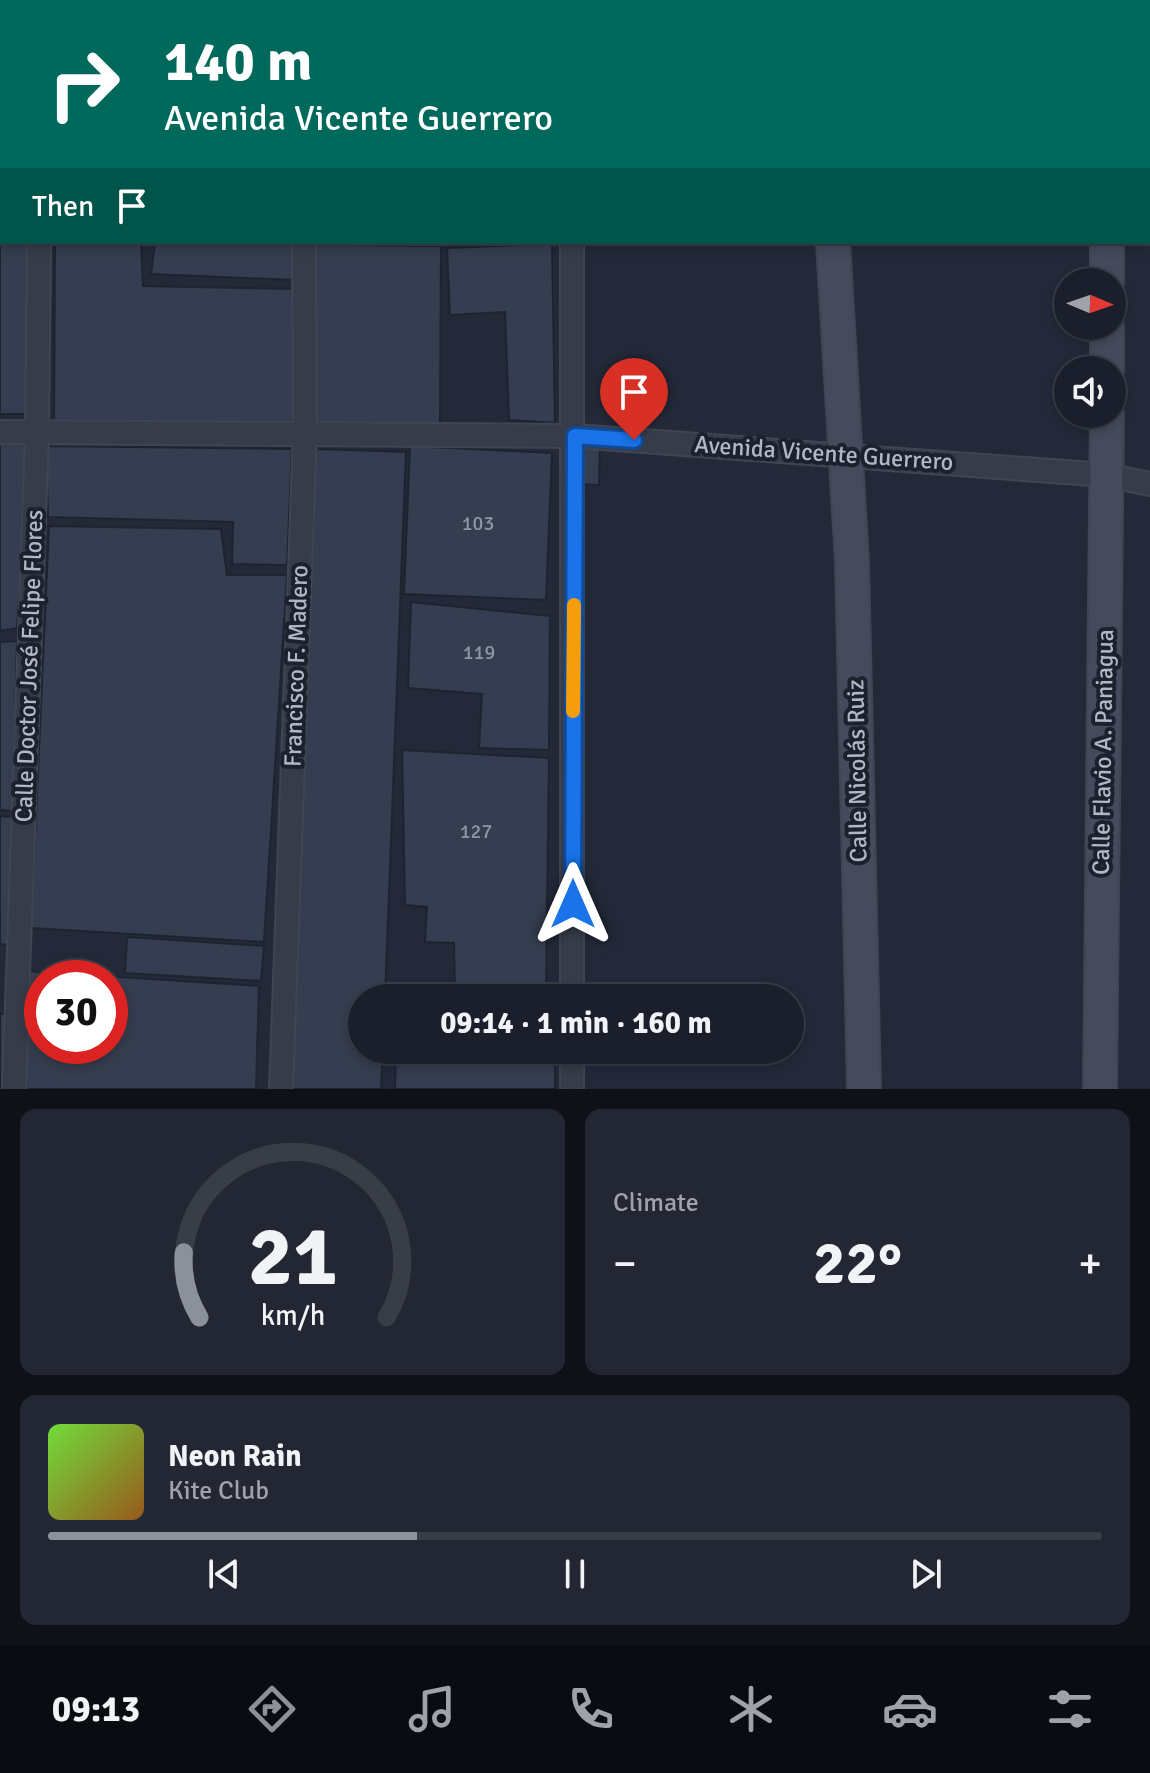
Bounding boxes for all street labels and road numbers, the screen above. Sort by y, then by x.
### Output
street label: Avenida Vicente Guerrero [694,429,954,477]
street label: Calle Doctor José Felipe Flores [9,509,49,823]
street label: Francisco F. Madero [277,564,315,768]
street label: Calle Flavio A. Paniagua [1086,629,1120,875]
street label: Calle Nicolás Ruiz [840,679,874,863]

